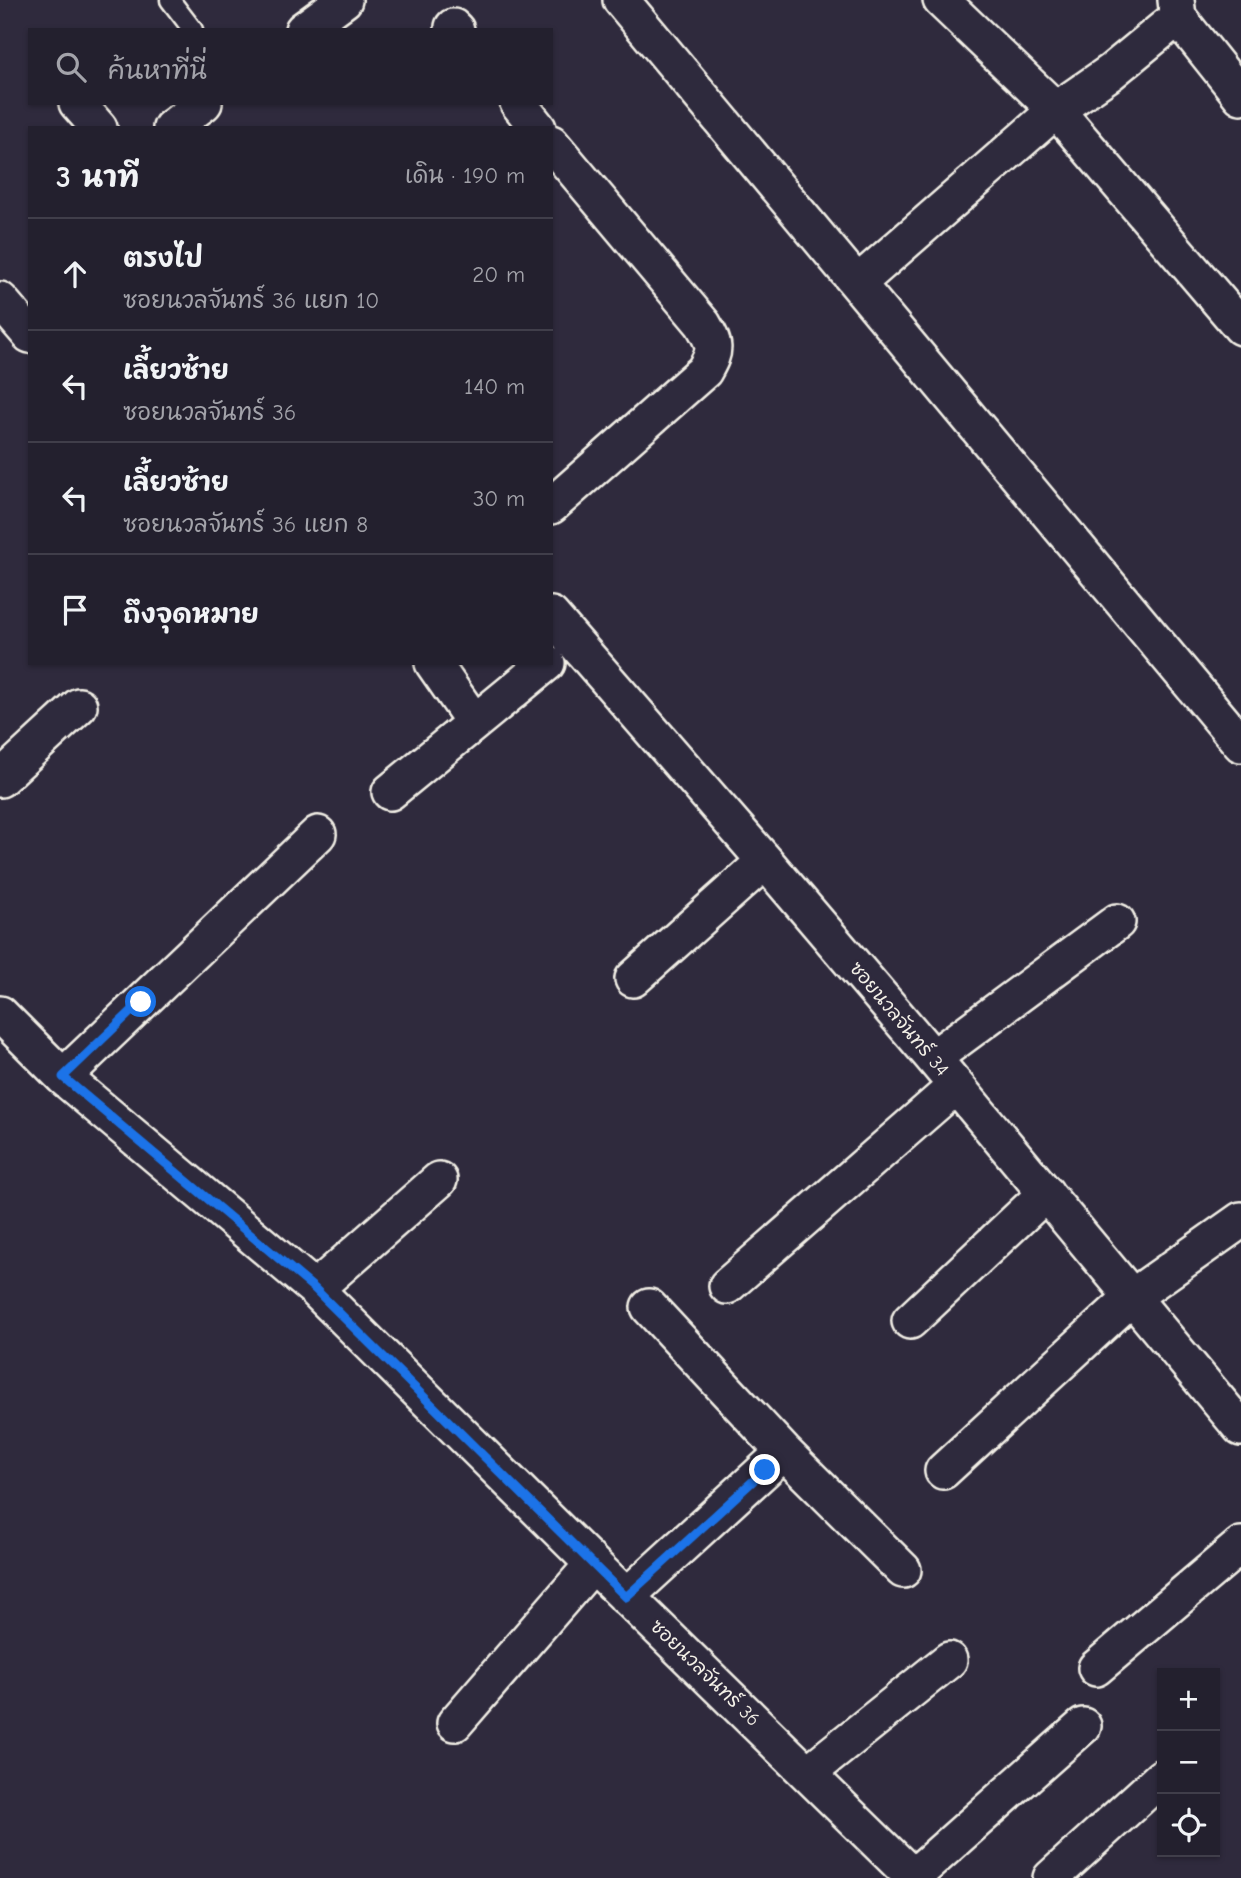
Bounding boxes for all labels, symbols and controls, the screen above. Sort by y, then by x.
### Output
search box [28,28,553,105]
icon: search [52,48,90,86]
text: ค้นหาที่นี่ [108,56,207,86]
text: 3 นาที [56,160,139,195]
text: เดิน · 190 m [405,162,525,189]
text: ตรงไป [123,244,203,274]
icon: ahead [56,255,94,293]
text: 20 m [472,261,525,288]
text: ซอยนวลจันทร์ 36 แยก 10 [123,287,379,314]
text: เลี้ยวซ้าย [123,356,229,386]
icon: left [56,367,94,405]
text: 140 m [464,373,525,400]
text: ซอยนวลจันทร์ 36 [123,399,296,426]
text: เลี้ยวซ้าย [123,468,229,498]
icon: left [56,479,94,517]
text: 30 m [473,485,525,512]
text: ซอยนวลจันทร์ 36 แยก 8 [123,511,368,538]
icon: arrive [56,591,94,629]
text: ถึงจุดหมาย [123,600,259,630]
street label: ซอยนวลจันทร์ 34 [845,956,955,1080]
route start [125,986,156,1017]
route end [749,1454,780,1485]
street label: ซอยนวลจันทร์ 36 [646,1614,766,1731]
map controls [1157,1668,1220,1857]
button: + [1157,1668,1220,1731]
button: − [1157,1731,1220,1794]
button: locate [1157,1794,1220,1857]

